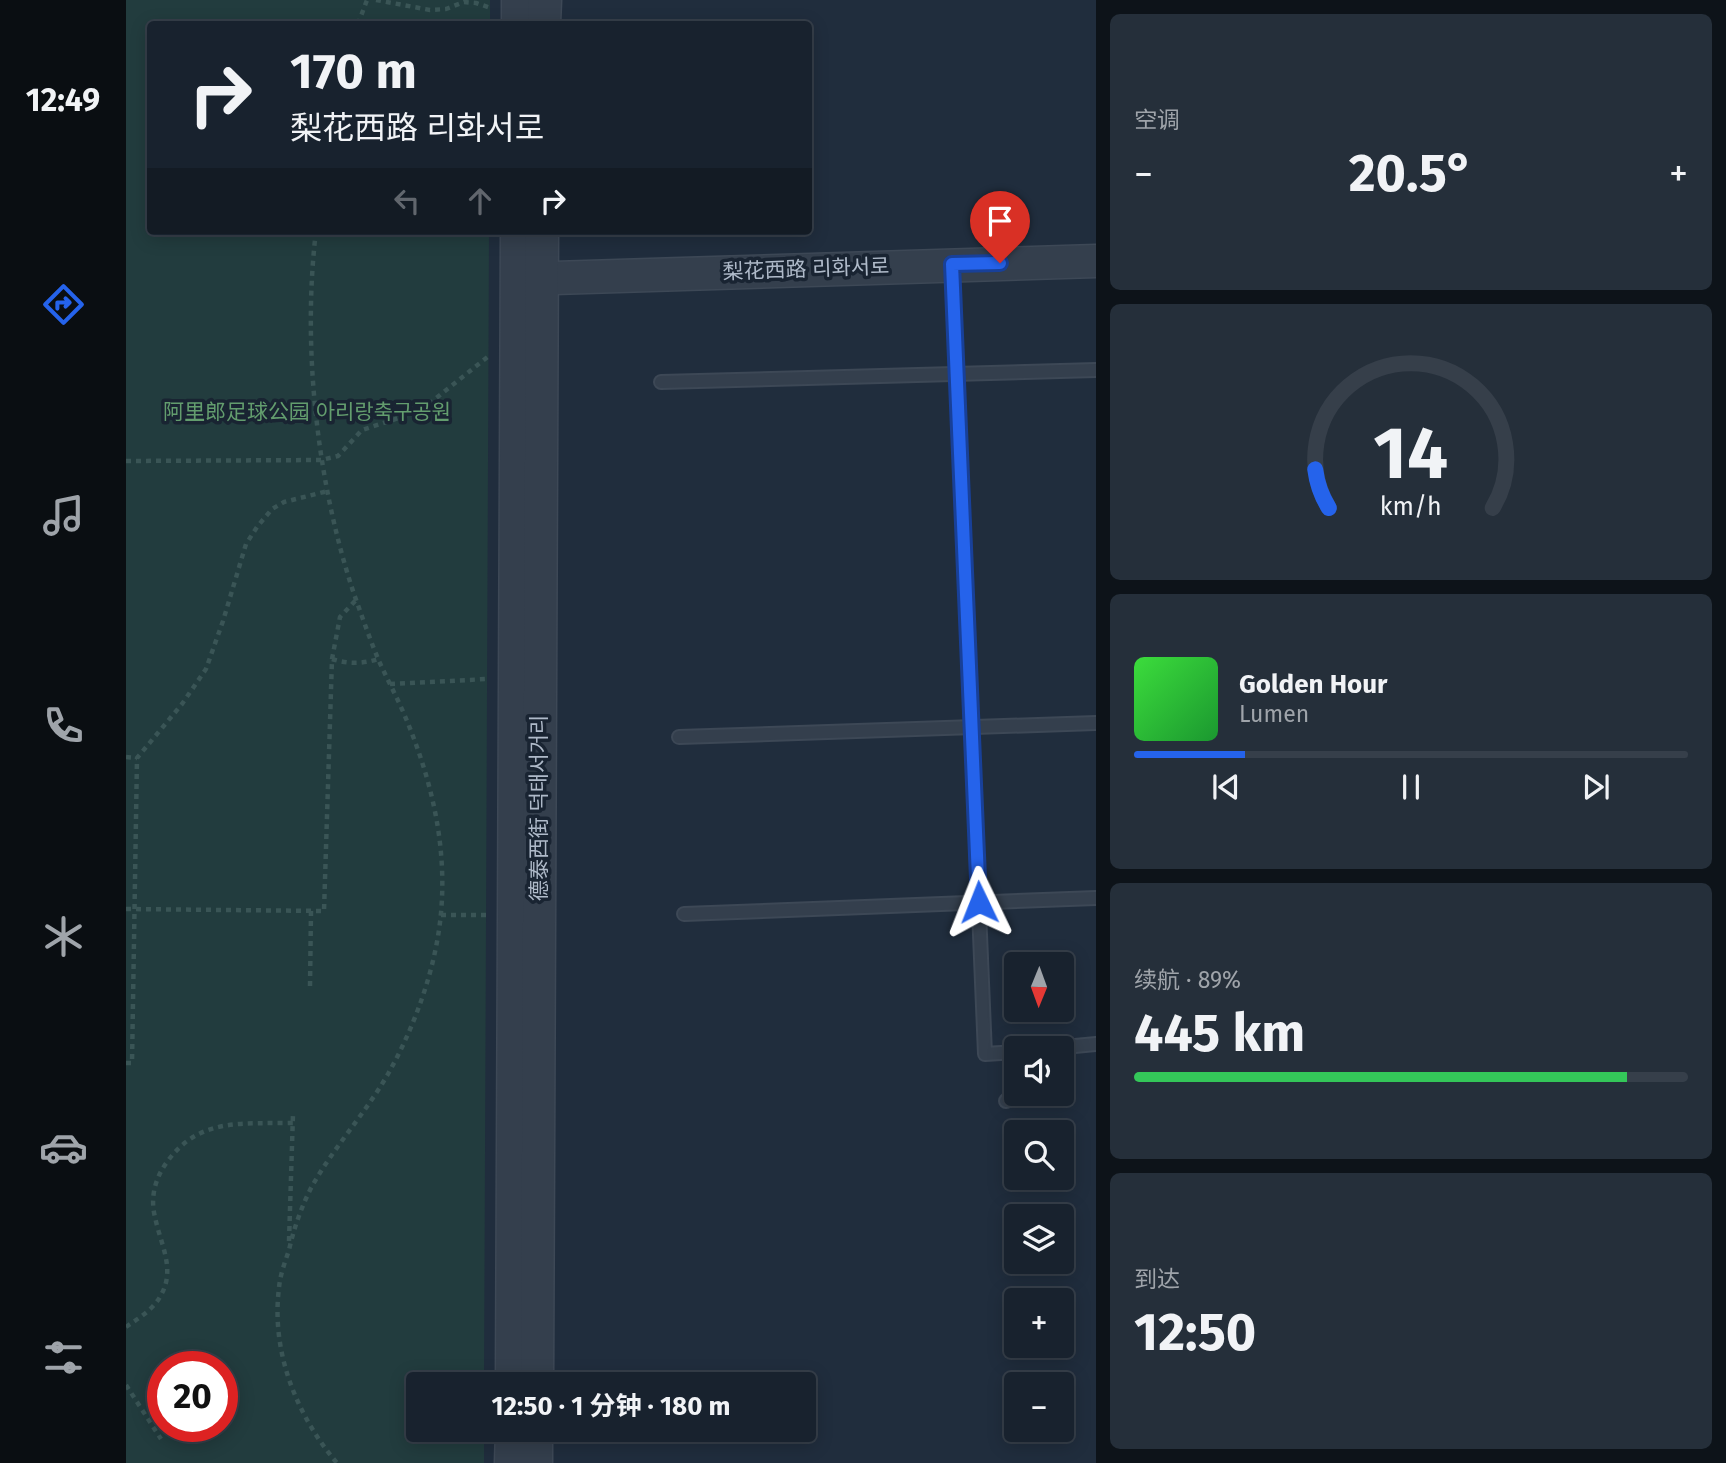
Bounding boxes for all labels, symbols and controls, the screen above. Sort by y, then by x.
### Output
text: 170 m [290,42,417,101]
icon: right [175,49,266,140]
text: 12:49 [26,81,100,119]
text: 空调 [1134,106,1180,134]
text: 梨花西路 리화서로 [290,109,544,147]
text: 20.5° [1349,142,1473,205]
text: − [1134,151,1153,197]
text: + [1669,151,1688,197]
icon: left [388,182,426,220]
icon: ahead [461,182,499,220]
icon: right [534,182,572,220]
pin [970,191,1030,263]
icon: arrive [981,202,1019,240]
street label: 梨花西路 리화서로 [722,253,890,285]
icon: directions [39,280,88,329]
park label: 阿里郎足球公园 아리랑축구공원 [163,399,451,425]
text: 14 [1374,410,1448,497]
icon: music [39,491,88,540]
text: km/h [1380,491,1442,521]
text: Golden Hour [1239,669,1387,700]
text: Lumen [1239,700,1309,728]
icon: phone [39,701,88,750]
street label: 德泰西街 덕태서거리 [526,715,552,901]
icon: previous [1207,768,1245,806]
icon: pause [1392,768,1430,806]
icon: next [1577,768,1615,806]
position arrow [942,865,1016,939]
icon: climate [39,912,88,961]
north arrow [1004,952,1074,1022]
map controls [1004,952,1074,1442]
text: 续航 · 89% [1134,966,1241,994]
text: 445 km [1134,1002,1305,1065]
button: sound [1004,1036,1074,1106]
button: search [1004,1120,1074,1190]
icon: car [39,1123,88,1172]
button: layers [1004,1204,1074,1274]
text: 到达 [1134,1265,1180,1293]
button: + [1004,1288,1074,1358]
text: 12:50 [1134,1301,1256,1364]
icon: filters [39,1333,88,1382]
speed limit sign: 20 [147,1351,238,1442]
button: − [1004,1372,1074,1442]
text: 12:50 · 1 分钟 · 180 m [492,1391,730,1422]

